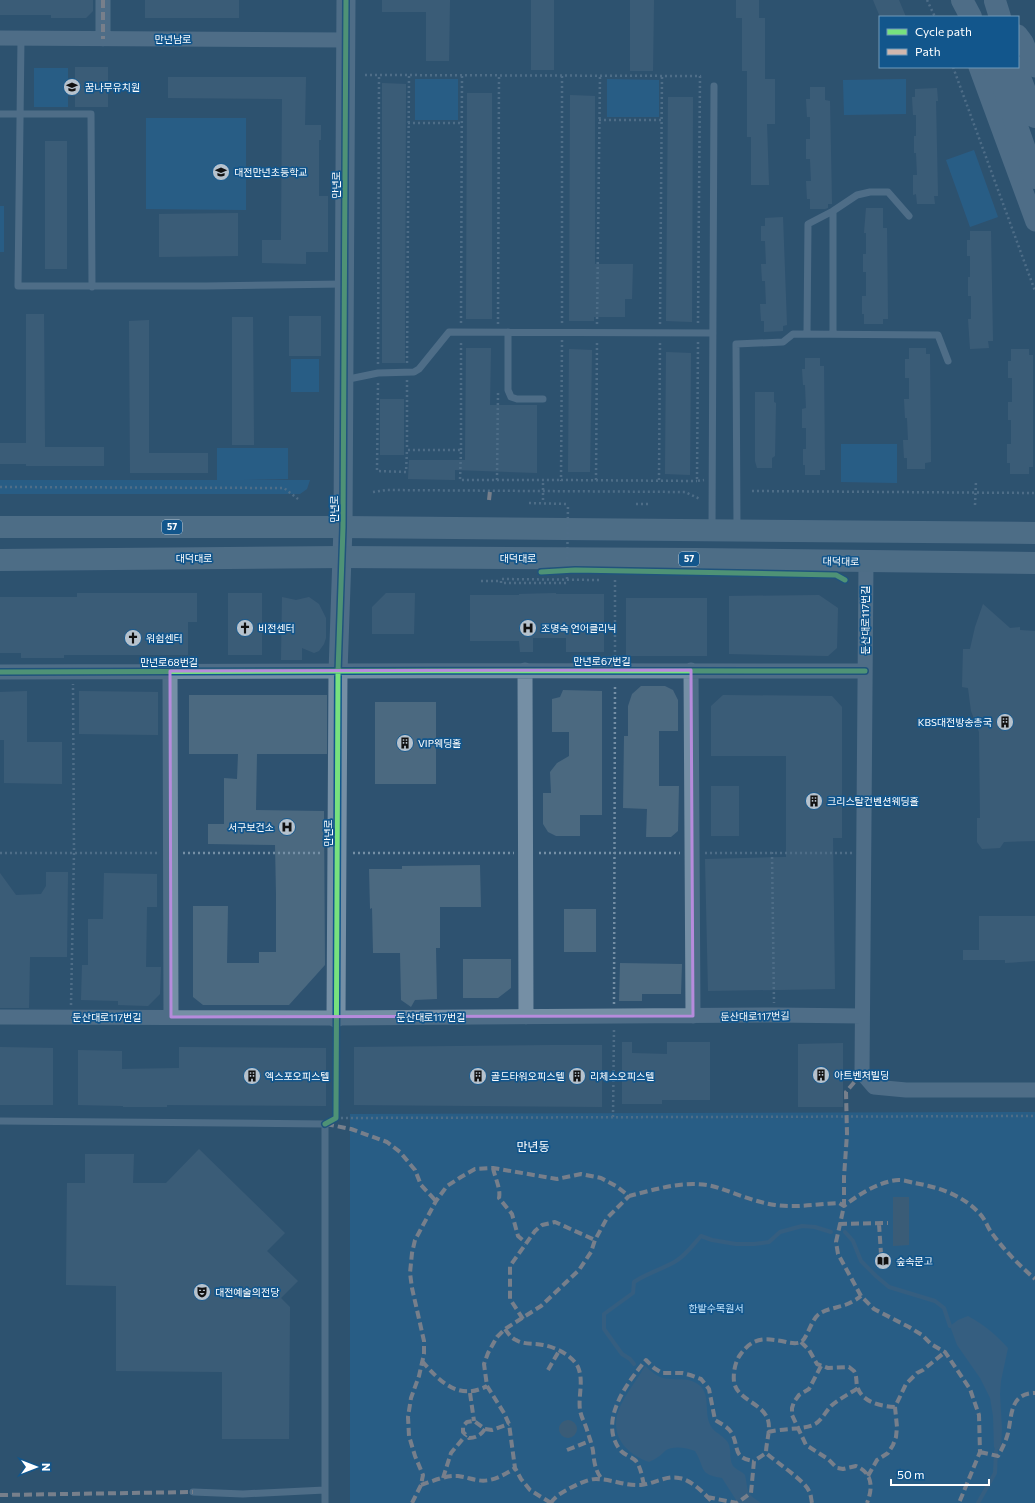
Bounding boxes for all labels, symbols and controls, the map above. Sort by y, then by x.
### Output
legend [879,16,1019,68]
text: Cycle path [915,24,972,38]
street label: 만년남로 [155,33,191,45]
text: Path [915,44,941,58]
school or university icon: 꿈나무유치원 [62,77,82,97]
place label: 꿈나무유치원 [85,81,140,93]
school or university icon: 대전만년초등학교 [211,162,231,182]
place label: 대전만년초등학교 [234,166,308,178]
street label: 만년로 [330,171,342,199]
street label: 만년로 [328,495,340,523]
road number: 57 [162,520,182,534]
street label: 대덕대로 [176,552,212,564]
street label: 대덕대로 [500,552,536,564]
road number: 57 [679,552,699,566]
street label: 대덕대로 [822,555,860,567]
street label: 둔산대로117번길 [859,585,871,655]
church icon: 비전센터 [235,618,255,638]
hospital icon: 조명숙 언어클리닉 [518,618,538,638]
place label: 비전센터 [258,622,295,634]
place label: 조명숙 언어클리닉 [541,622,617,634]
church icon: 워쉽센터 [123,628,143,648]
place label: 워쉽센터 [146,632,183,644]
street label: 만년로67번길 [573,655,631,667]
street label: 만년로68번길 [140,656,198,668]
building icon: KBS대전방송총국 [995,712,1015,732]
place label: KBS대전방송총국 [918,716,992,728]
building icon: VIP웨딩홀 [395,733,415,753]
place label: VIP웨딩홀 [418,737,462,749]
building icon: 크리스탈컨벤션웨딩홀 [804,791,824,811]
place label: 크리스탈컨벤션웨딩홀 [827,795,919,807]
hospital icon: 서구보건소 [277,817,297,837]
street label: 만년로 [322,819,334,847]
place label: 서구보건소 [228,821,274,833]
street label: 둔산대로117번길 [720,1009,790,1023]
street label: 둔산대로117번길 [72,1011,142,1023]
street label: 둔산대로117번길 [396,1011,466,1023]
building icon: 아트벤처빌딩 [811,1065,831,1085]
building icon: 엑스포오피스텔 [242,1066,262,1086]
building icon: 골드타워오피스텔 [468,1066,488,1086]
building icon: 리체스오피스텔 [567,1066,587,1086]
place label: 아트벤처빌딩 [834,1069,889,1081]
place label: 엑스포오피스텔 [265,1070,329,1082]
place label: 골드타워오피스텔 [491,1070,565,1082]
place label: 리체스오피스텔 [590,1070,654,1082]
district label: 만년동 [516,1139,550,1153]
library icon: 숲속문고 [873,1251,893,1271]
place label: 숲속문고 [896,1255,933,1267]
theatre icon: 대전예술의전당 [192,1282,212,1302]
place label: 대전예술의전당 [215,1286,279,1298]
park label: 한밭수목원서 [688,1302,744,1314]
north arrow [16,1447,56,1487]
scale bar [891,1461,989,1487]
text: N [40,1463,53,1471]
text: 50 m [897,1467,925,1481]

